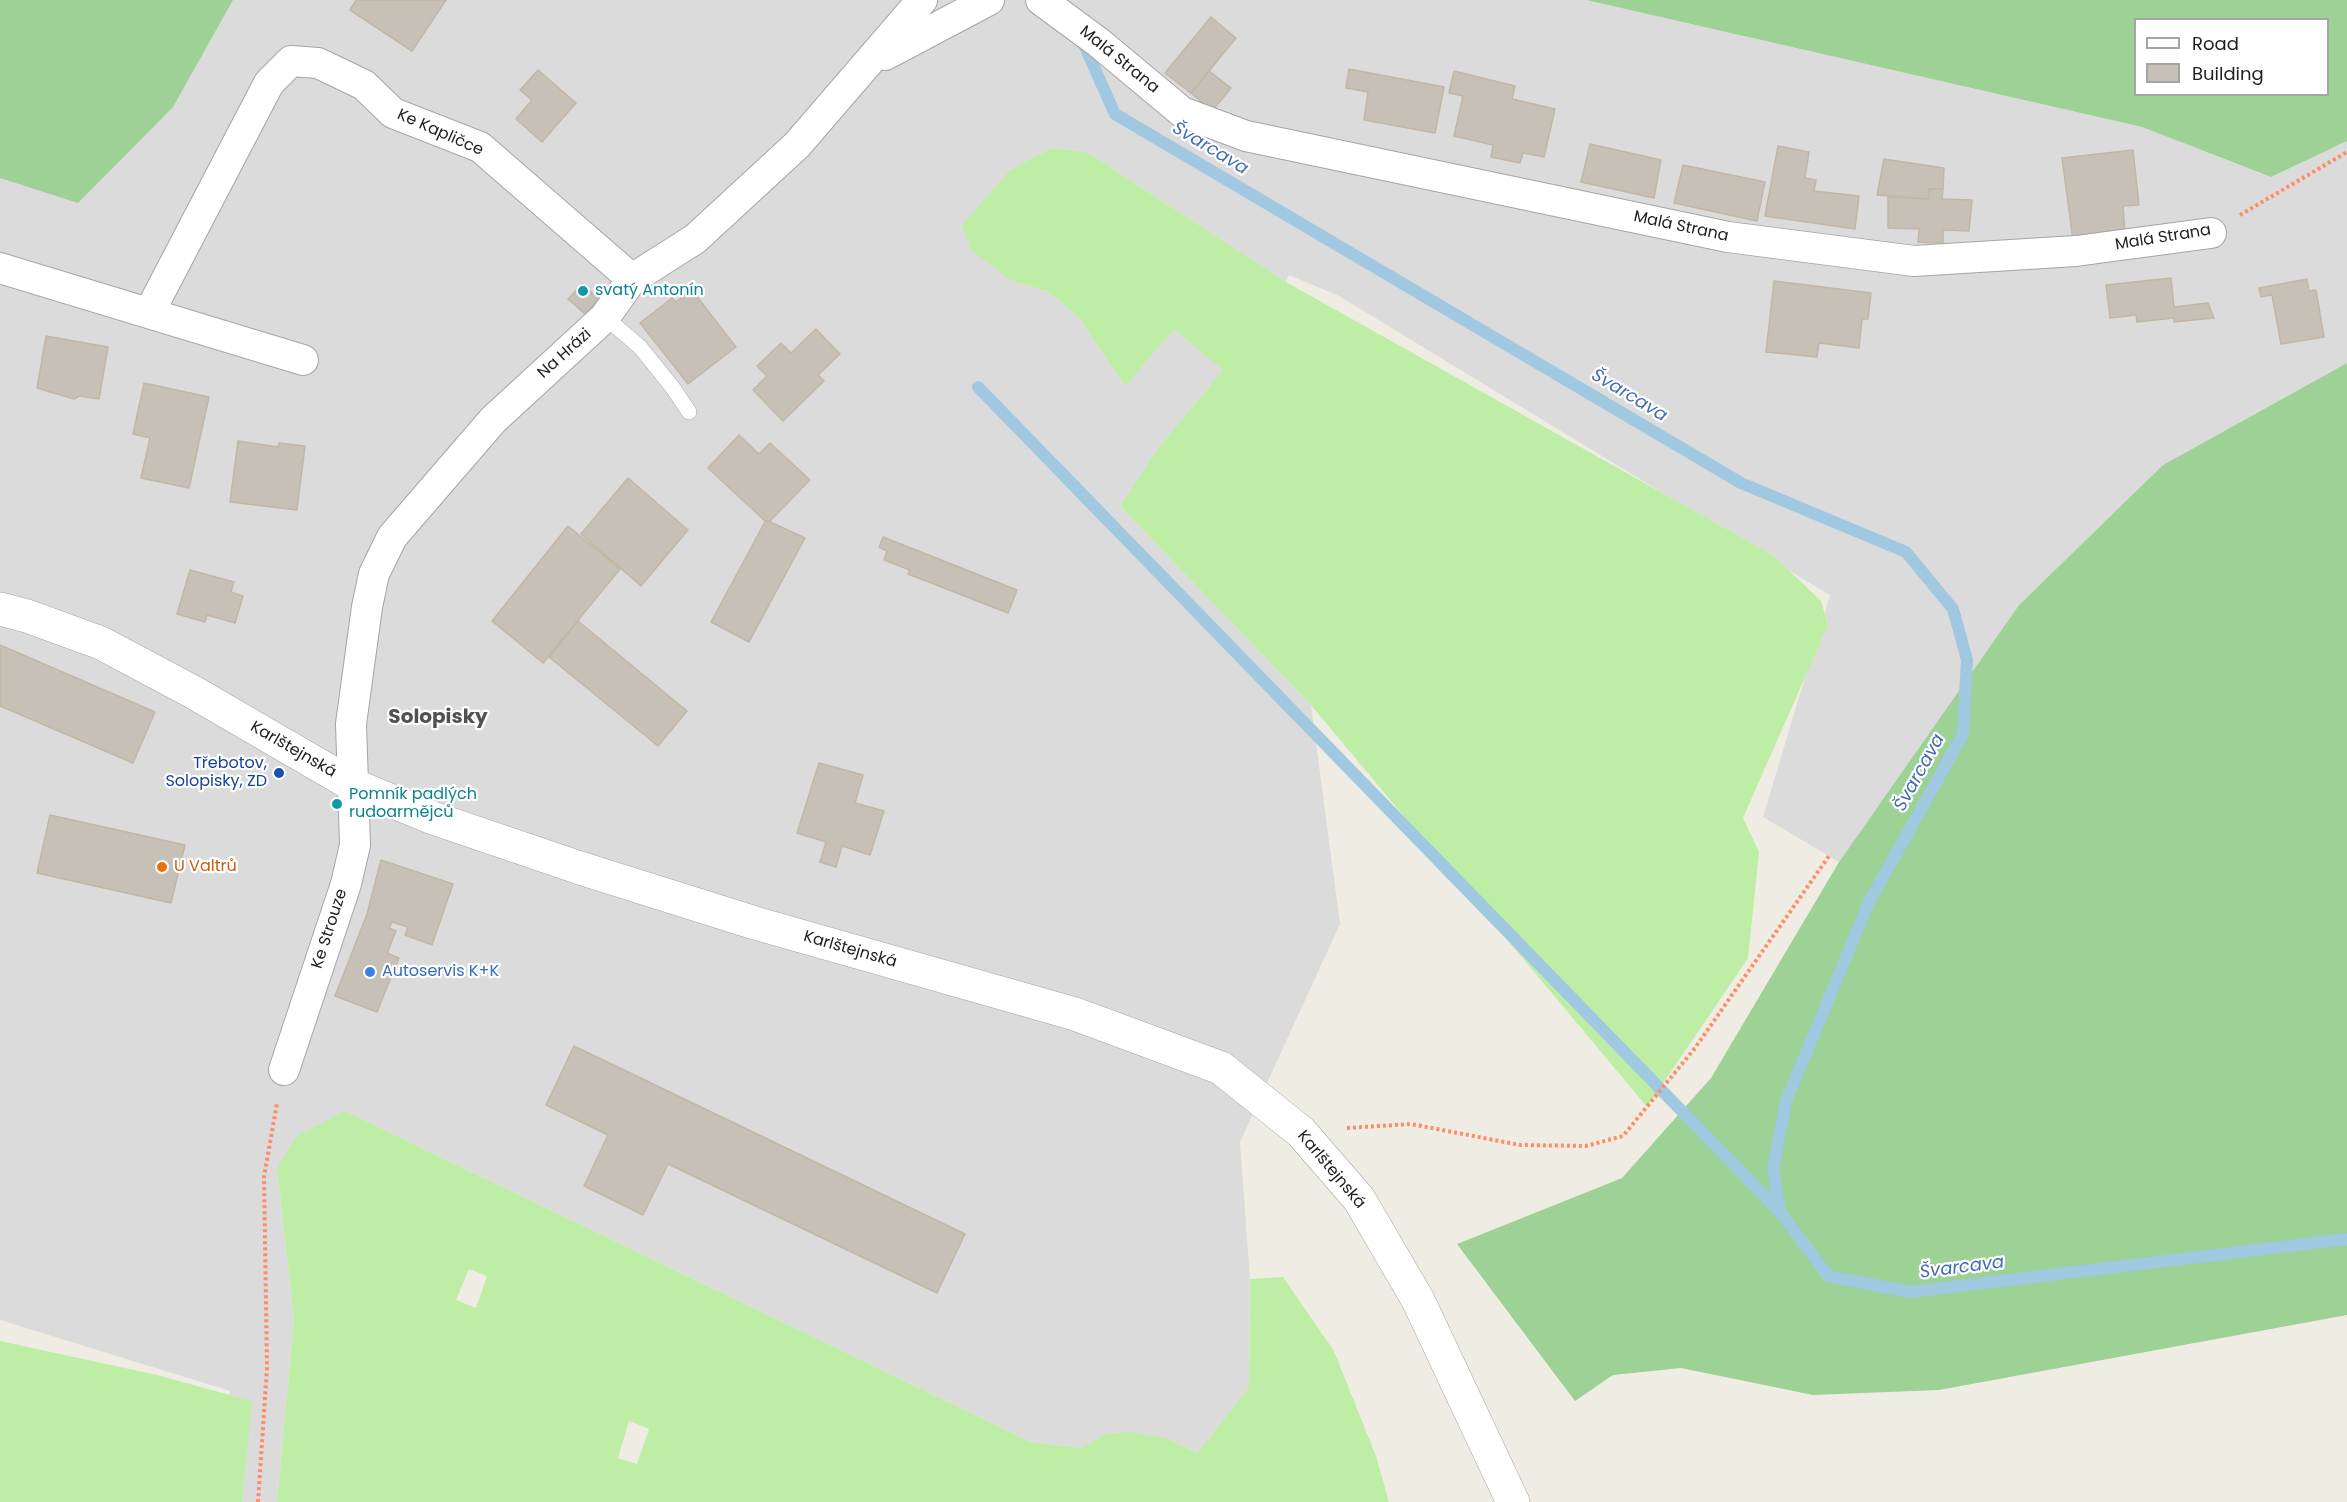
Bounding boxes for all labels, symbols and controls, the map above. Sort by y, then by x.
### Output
legend [2134,18,2329,96]
street label: Malá Strana [1075,22,1163,98]
text: Road [2192,31,2239,56]
text: Building [2192,61,2264,86]
street label: Ke Kapličce [394,105,486,161]
water label: Švarcava [1168,118,1252,180]
street label: Malá Strana [1632,208,1730,246]
street label: Malá Strana [2114,221,2212,255]
place label: svatý Antonín [595,281,704,301]
marker: svatý Antonín [576,284,590,298]
street label: Na Hrázi [534,325,596,383]
water label: Švarcava [1587,365,1671,427]
district label: Solopisky [388,706,488,730]
street label: Karlštejnská [247,718,339,782]
water label: Švarcava [1890,731,1950,815]
place label: Třebotov, Solopisky, ZD [165,754,267,792]
marker: Třebotov, Solopisky, ZD [272,766,286,780]
place label: Pomník padlých rudoarmějců [349,785,477,823]
marker: Pomník padlých rudoarmějců [330,797,344,811]
place label: U Valtrů [174,857,237,877]
marker: U Valtrů [155,860,169,874]
street label: Ke Strouze [308,887,352,971]
street label: Karlštejnská [801,928,899,972]
place label: Autoservis K+K [382,962,499,982]
marker: Autoservis K+K [363,965,377,979]
street label: Karlštejnská [1293,1127,1369,1213]
water label: Švarcava [1919,1252,2005,1284]

